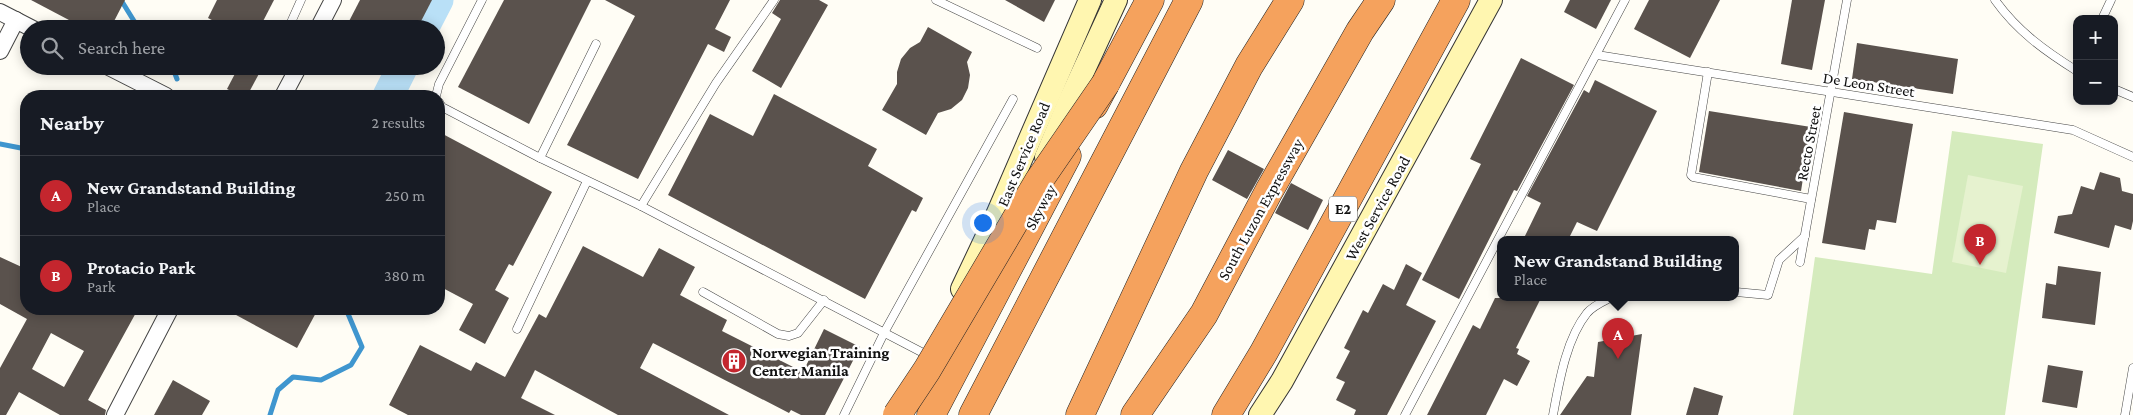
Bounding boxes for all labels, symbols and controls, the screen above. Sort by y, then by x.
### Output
map controls [2073,15,2118,105]
button: + [2073,15,2118,60]
search box [20,20,445,75]
icon: search [38,34,66,62]
text: Search here [78,37,165,58]
button: − [2073,60,2118,105]
street label: De Leon Street [1822,69,1917,100]
street label: East Service Road [994,99,1053,209]
street label: Recto Street [1793,104,1824,182]
text: Nearby [40,111,104,135]
text: 2 results [372,114,425,131]
street label: South Luzon Expressway [1214,135,1308,283]
street label: West Service Road [1342,153,1413,263]
text: New Grandstand Building [87,177,295,198]
street label: Skyway [1021,181,1061,233]
text: A [51,187,61,204]
text: 250 m [385,187,425,204]
road number: E2 [1329,196,1357,222]
text: Place [87,198,120,215]
your location [970,210,996,236]
pin: B [1964,224,1996,265]
popup [1497,236,1739,301]
text: New Grandstand Building [1514,250,1722,271]
text: Protacio Park [87,257,195,278]
text: B [51,267,61,284]
text: 380 m [384,267,425,284]
text: Place [1514,271,1547,288]
text: Park [87,278,115,295]
pin: A [1602,318,1634,359]
place label: Norwegian Training Center Manila [752,344,889,379]
building icon: Norwegian Training Center Manila [721,348,747,374]

